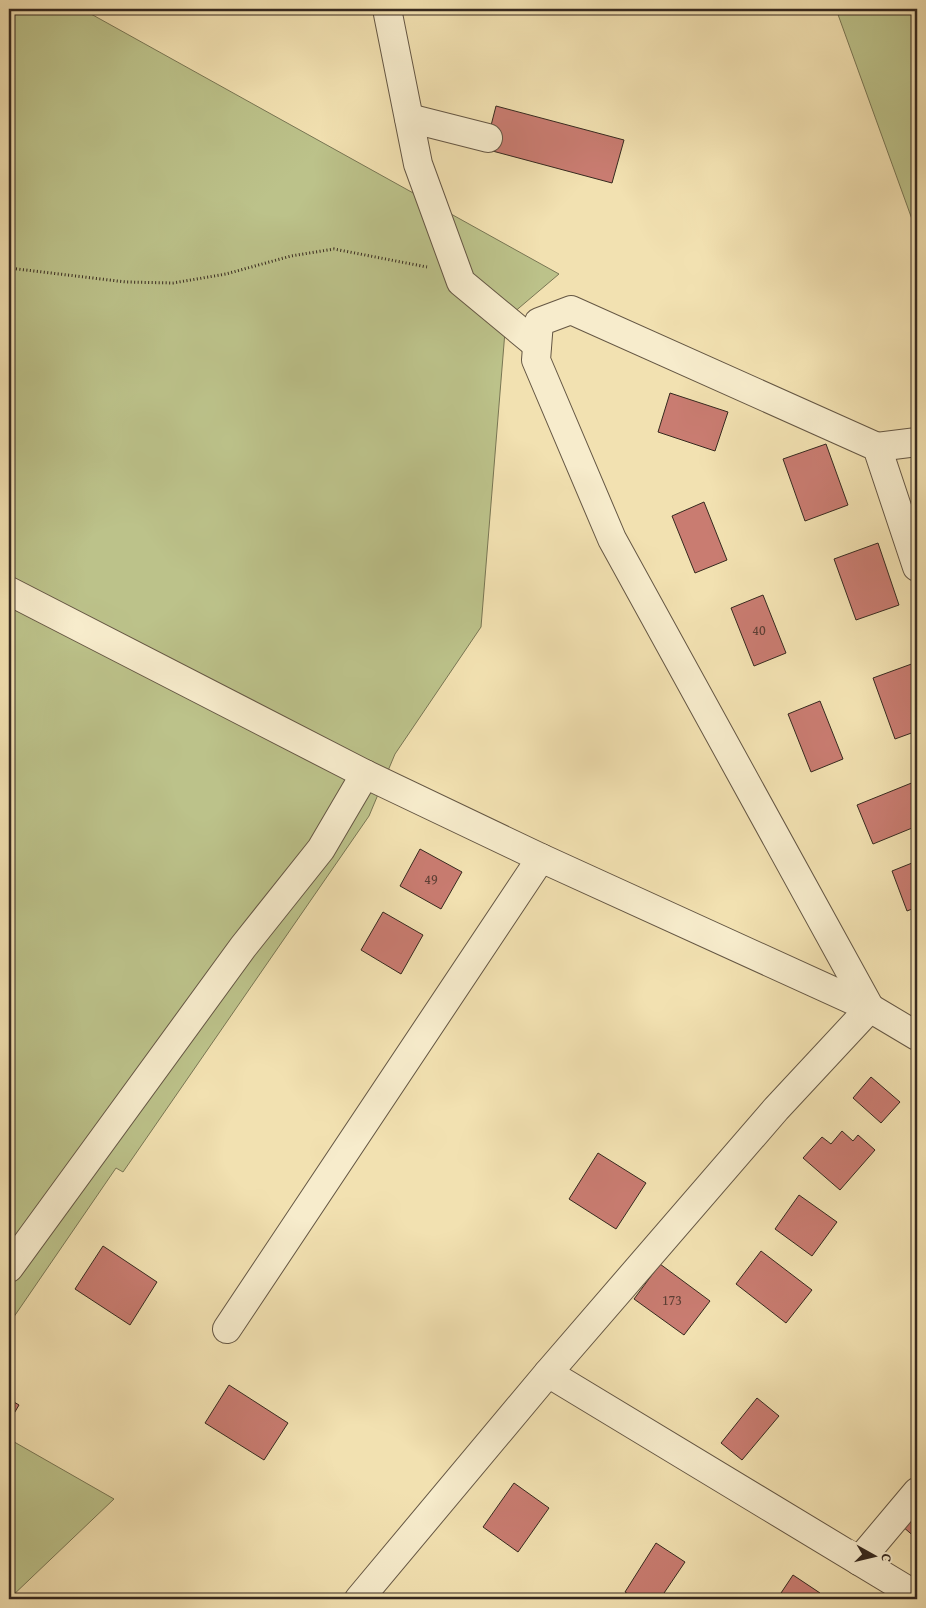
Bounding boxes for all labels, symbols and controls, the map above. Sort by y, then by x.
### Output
house number: 40 [752,620,766,640]
house number: 49 [424,869,438,889]
house number: 173 [662,1290,682,1310]
north arrow [848,1530,898,1580]
text: С [876,1552,897,1563]

